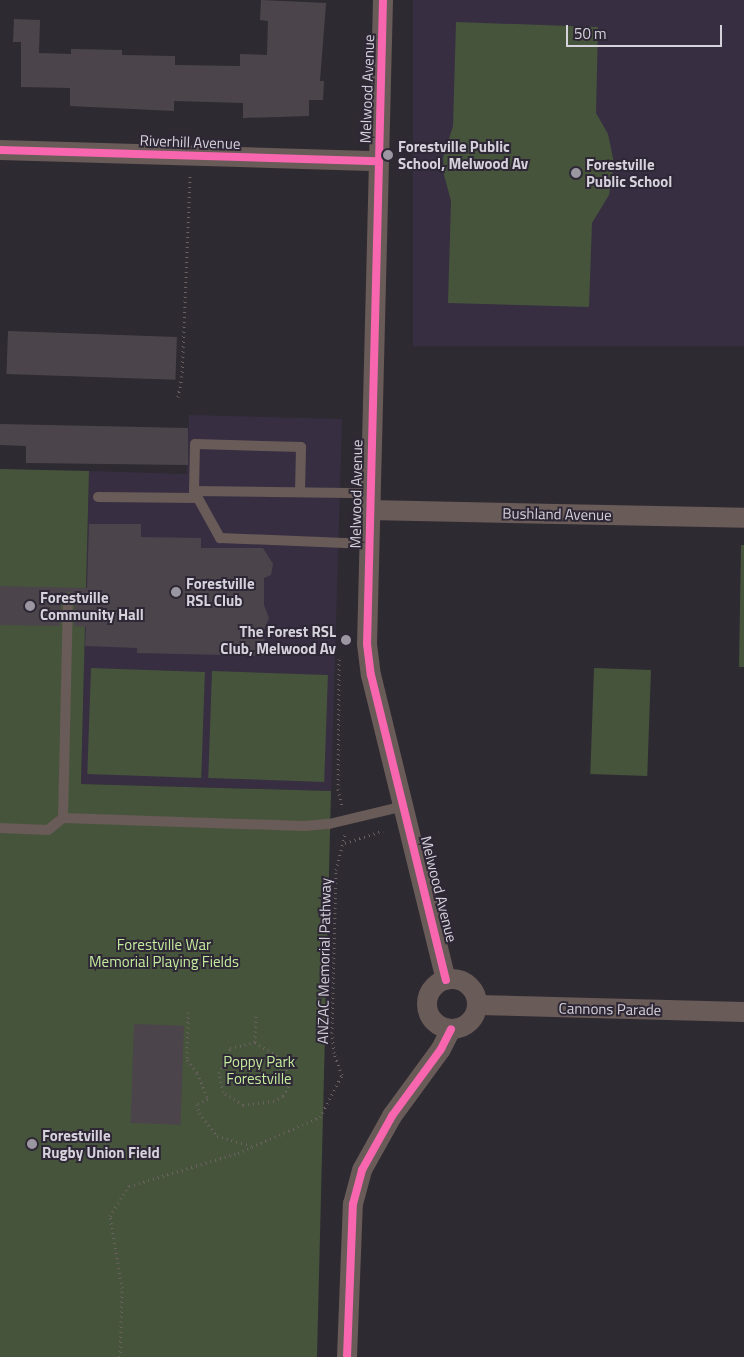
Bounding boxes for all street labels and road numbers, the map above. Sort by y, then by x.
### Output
street label: Melwood Avenue [356,34,378,144]
street label: Riverhill Avenue [139,131,241,153]
street label: Melwood Avenue [346,439,366,549]
street label: Bushland Avenue [502,504,612,524]
street label: Melwood Avenue [417,834,461,944]
street label: ANZAC Memorial Pathway [314,878,334,1044]
street label: Cannons Parade [559,999,661,1019]

